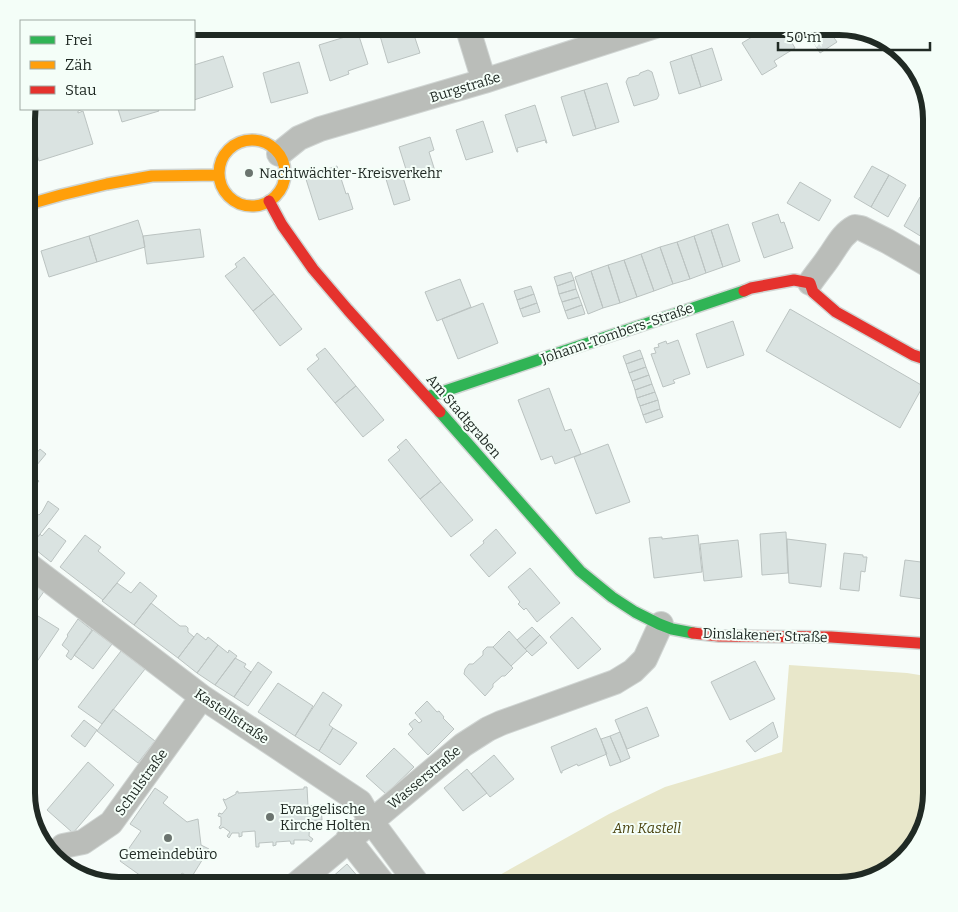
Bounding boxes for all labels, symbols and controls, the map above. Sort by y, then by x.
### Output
legend [20,20,195,110]
scale bar [778,20,930,52]
text: 50 m [786,28,822,46]
text: Frei [65,31,93,49]
text: Zäh [65,56,92,74]
street label: Burgstraße [428,69,502,106]
text: Stau [65,81,97,99]
place label: Nachtwächter-Kreisverkehr [259,165,442,182]
marker: Nachtwächter-Kreisverkehr [243,167,255,179]
street label: Johann-Tombers-Straße [538,300,695,368]
street label: Am Stadtgraben [423,371,505,462]
street label: Dinslakener Straße [702,625,828,646]
street label: Kastellstraße [191,685,272,748]
street label: Wasserstraße [385,742,464,813]
street label: Schulstraße [111,746,171,819]
place label: Evangelische Kirche Holten [280,801,370,834]
marker: Evangelische Kirche Holten [264,811,276,823]
park label: Am Kastell [612,820,681,837]
marker: Gemeindebüro [162,832,174,844]
place label: Gemeindebüro [119,846,217,863]

